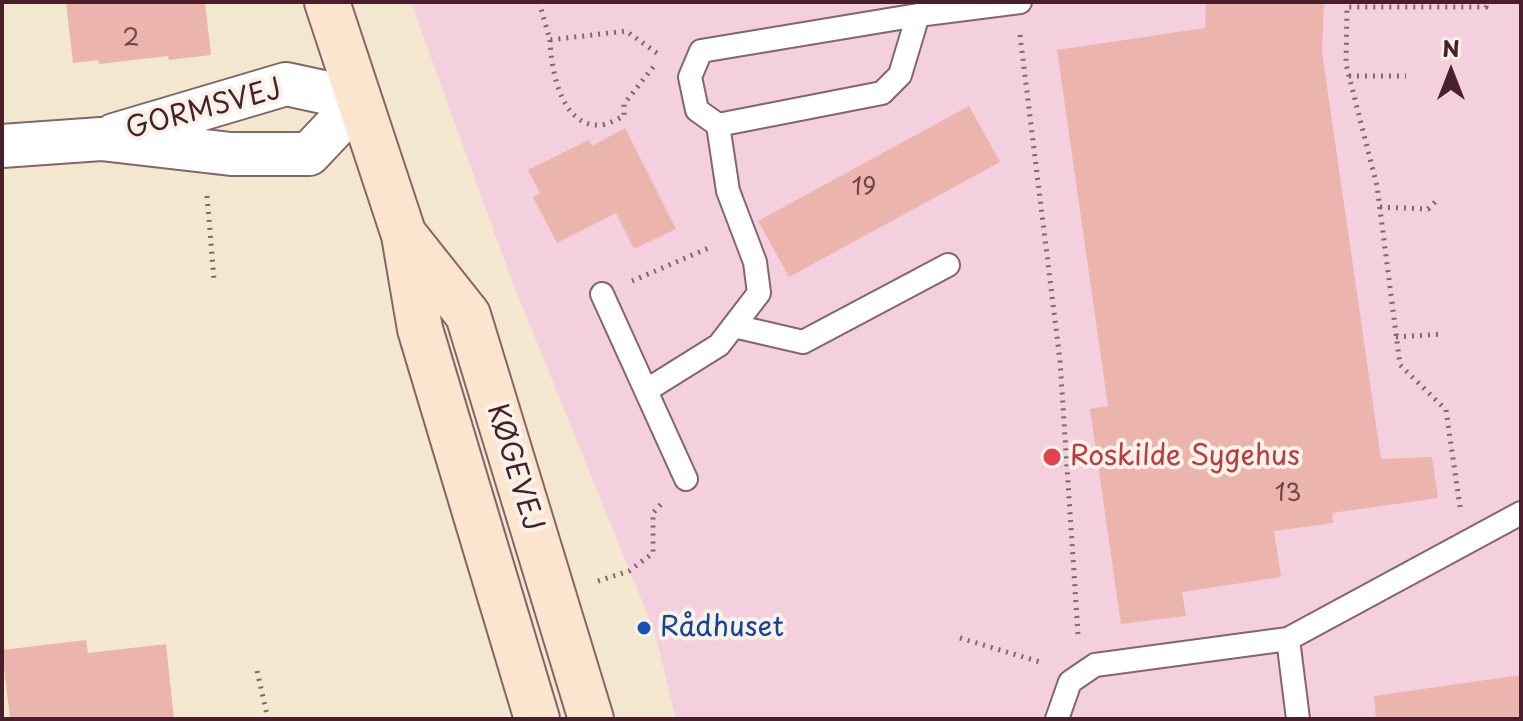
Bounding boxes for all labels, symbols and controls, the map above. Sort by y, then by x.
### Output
house number: 2 [123,25,139,53]
text: N [1442,31,1460,64]
north arrow [1411,32,1491,112]
street label: GORMSVEJ [122,73,286,147]
house number: 19 [852,174,876,202]
street label: KØGEVEJ [479,400,549,536]
place label: Roskilde Sygehus [1070,440,1300,474]
marker: Roskilde Sygehus [1041,446,1063,468]
house number: 13 [1275,480,1301,508]
place label: Rådhuset [660,611,784,645]
marker: Rådhuset [635,619,653,637]

